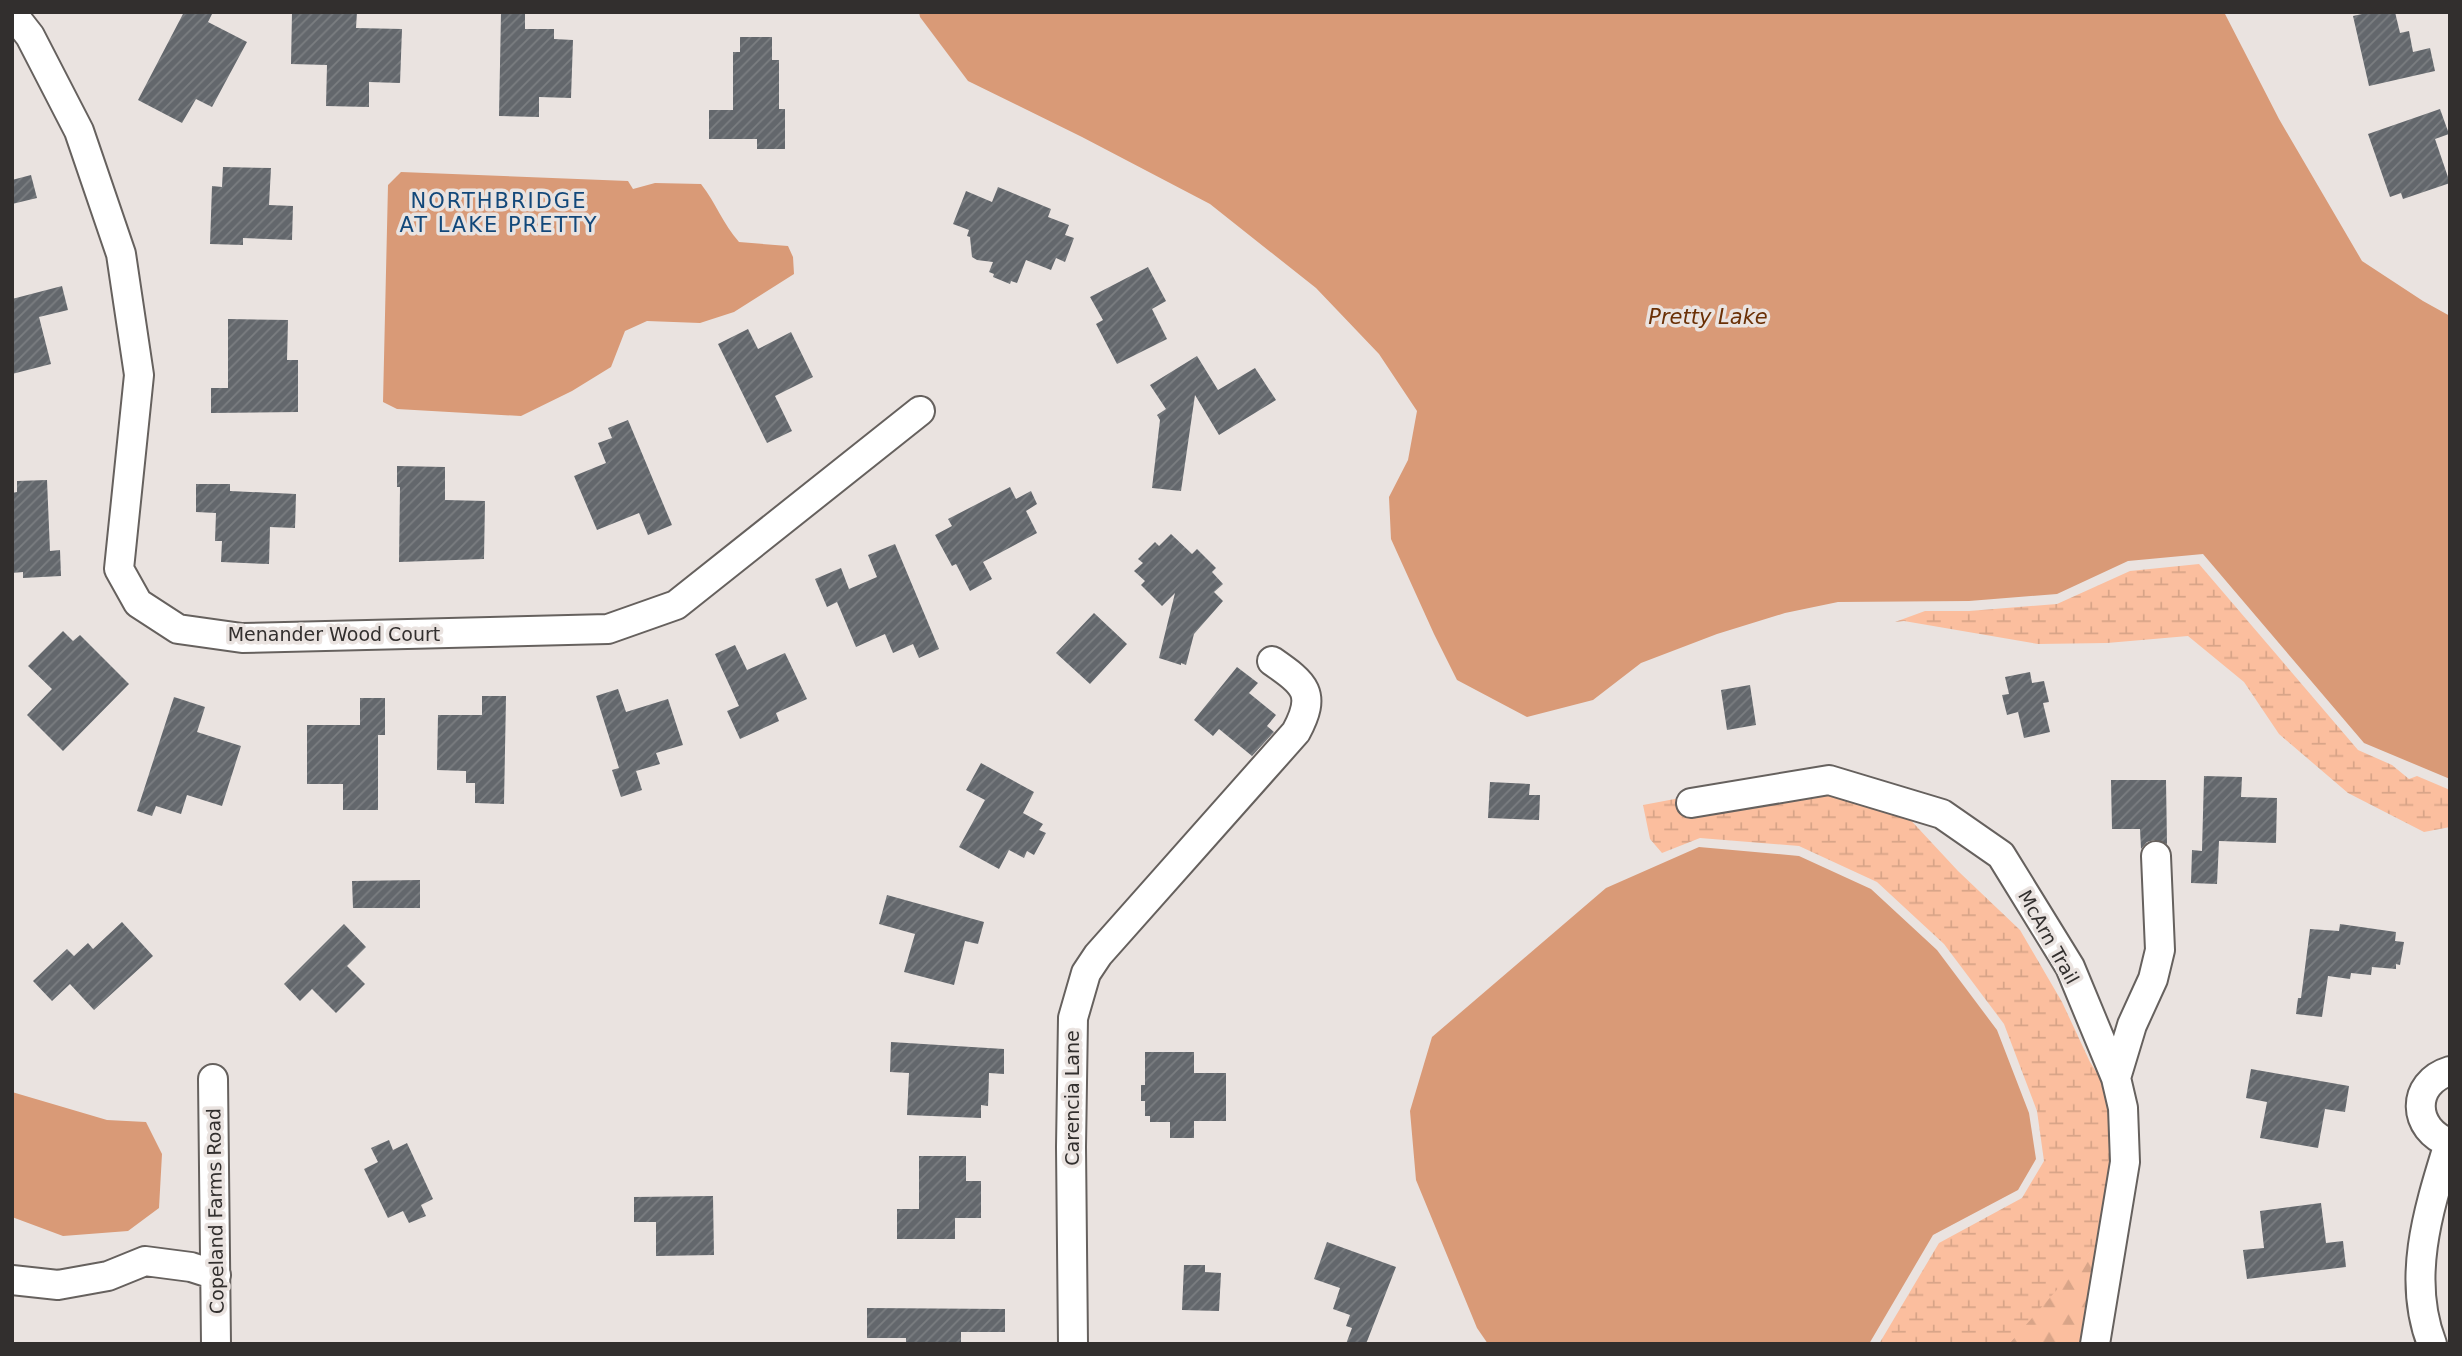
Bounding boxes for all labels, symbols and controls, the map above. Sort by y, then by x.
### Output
district label: NORTHBRIDGE AT LAKE PRETTY [399,189,599,237]
water label: Pretty Lake [1648,305,1768,329]
street label: Menander Wood Court [228,623,440,645]
street label: McArn Trail [2014,886,2084,988]
street label: Carencia Lane [1061,1030,1083,1166]
street label: Copeland Farms Road [202,1108,228,1314]

